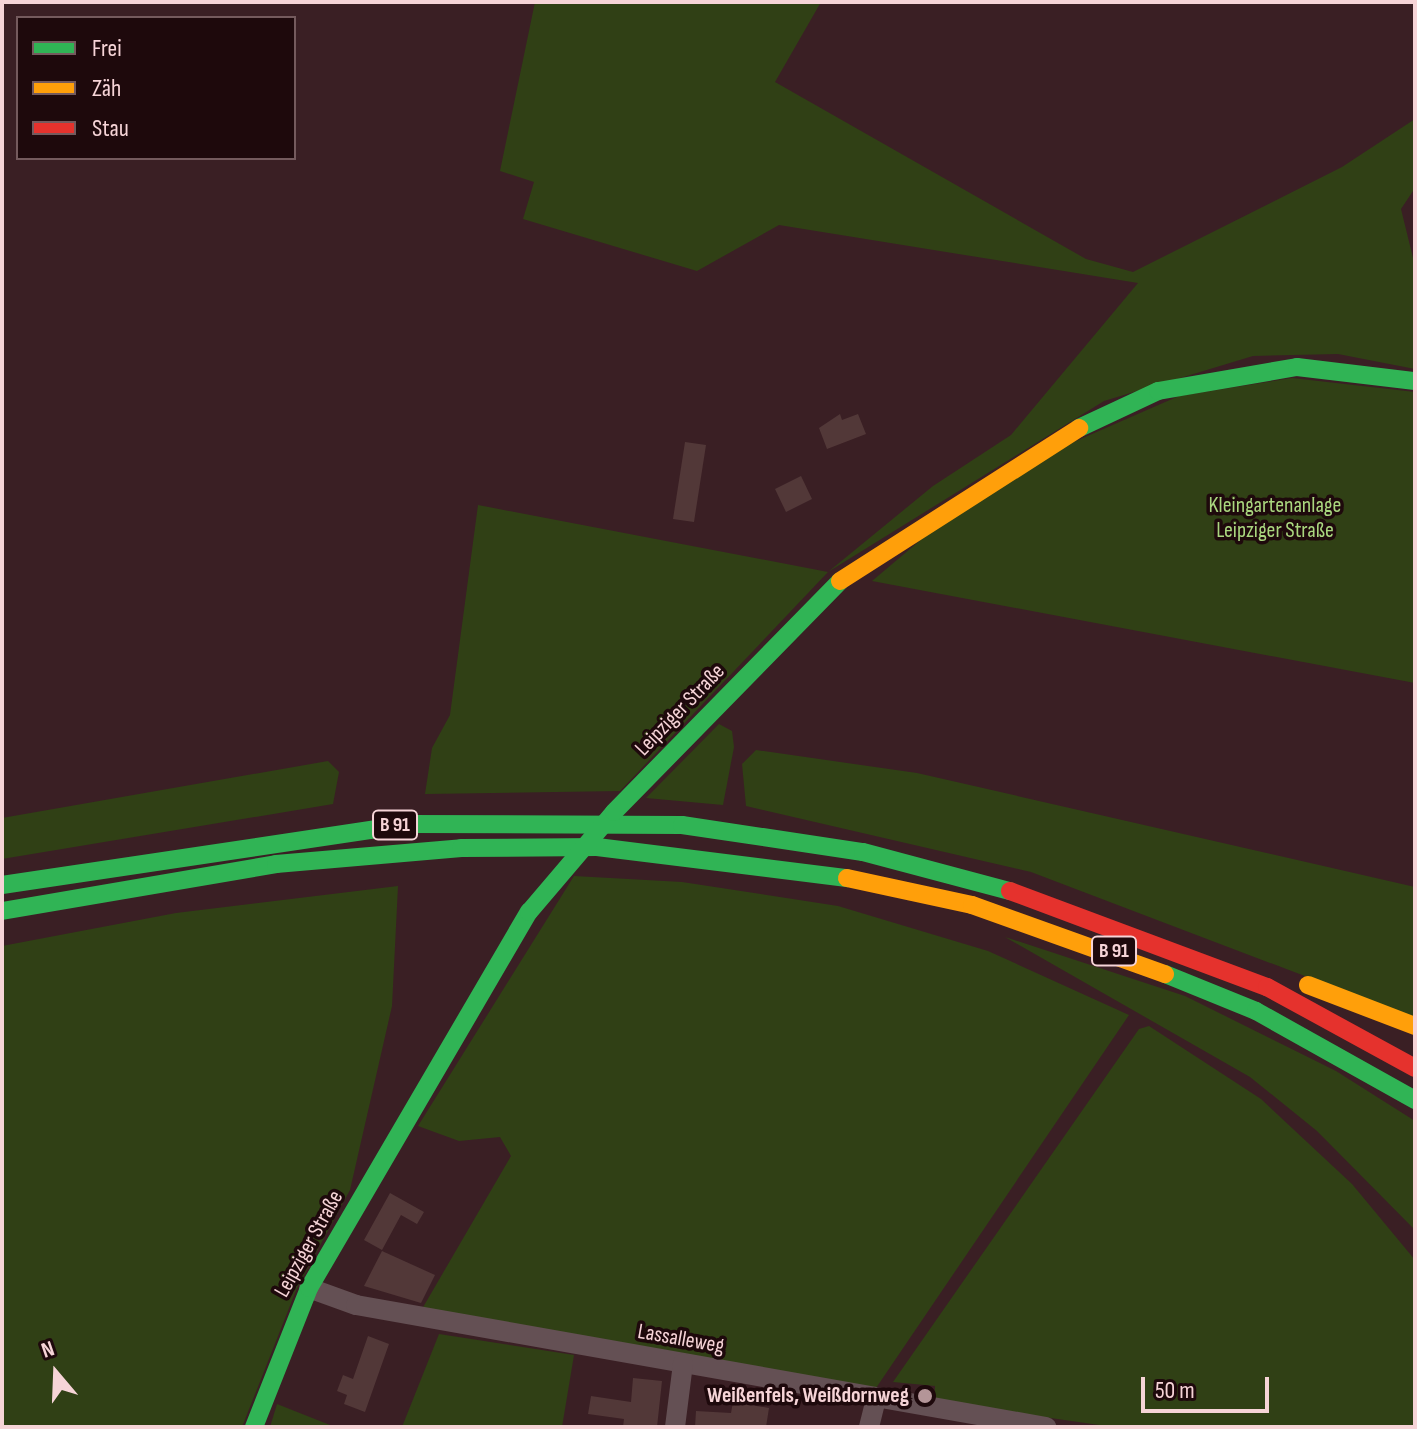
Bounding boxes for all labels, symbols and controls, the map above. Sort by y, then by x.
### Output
legend [16,16,296,160]
text: Frei [92,34,122,63]
text: Zäh [92,74,121,103]
text: Stau [92,114,129,143]
park label: Kleingartenanlage Leipziger Straße [1209,492,1341,544]
street label: Leipziger Straße [630,658,730,762]
road number: B 91 [371,809,419,841]
road number: B 91 [1090,935,1138,967]
street label: Leipziger Straße [269,1186,349,1302]
street label: Lassalleweg [636,1318,726,1360]
north arrow [16,1333,96,1413]
text: N [38,1335,58,1365]
scale bar [1145,1361,1273,1411]
text: 50 m [1155,1376,1195,1405]
place label: Weißenfels, Weißdornweg [707,1383,909,1409]
marker: Weißenfels, Weißdornweg [916,1387,934,1405]

